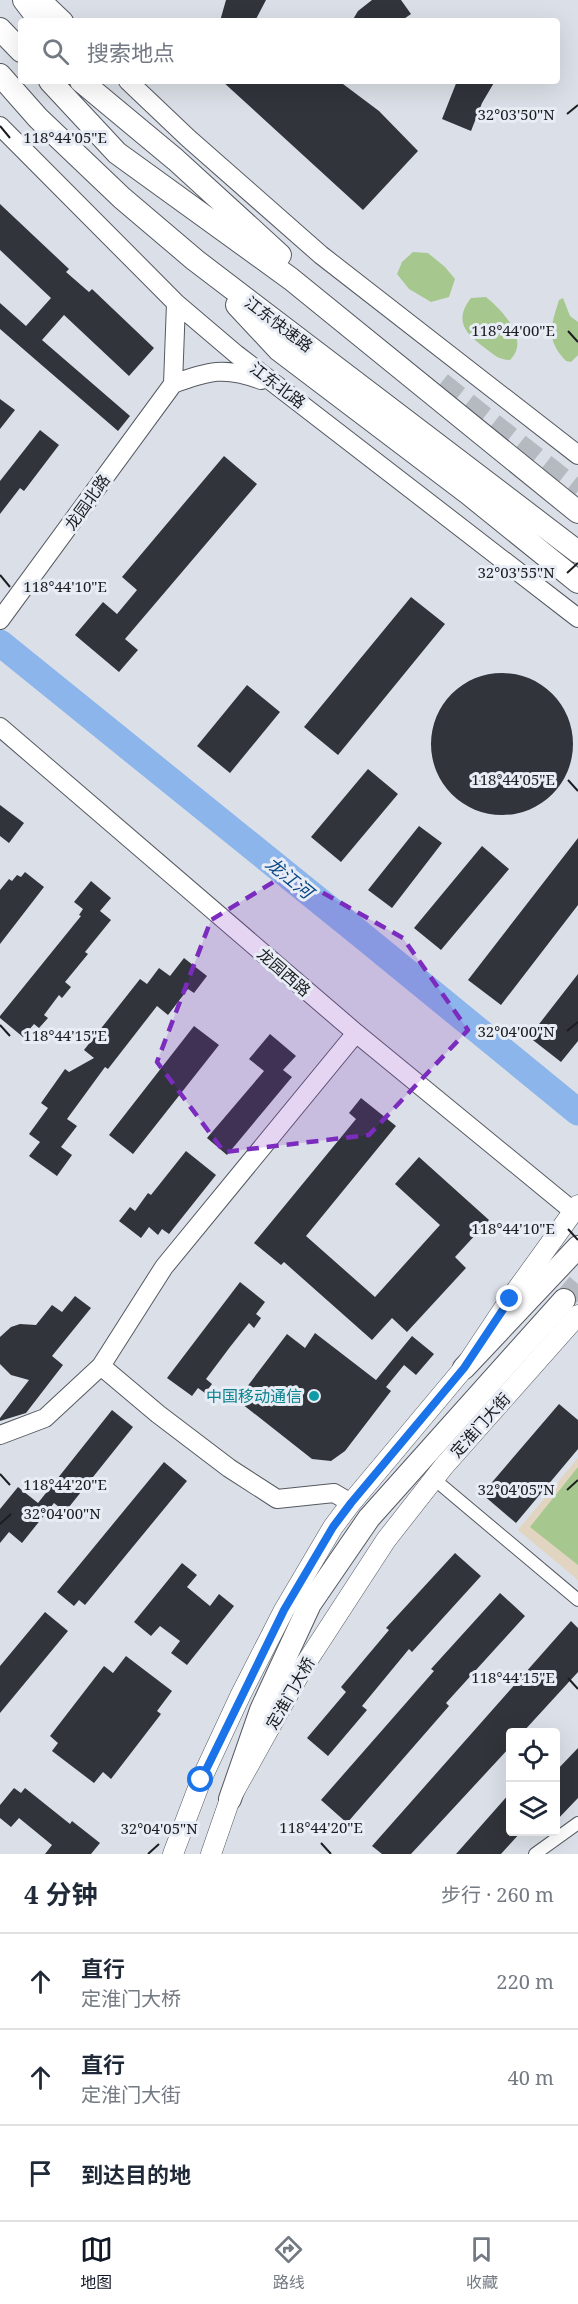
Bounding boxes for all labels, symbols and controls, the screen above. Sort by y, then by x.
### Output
search box [18,18,560,84]
icon: search [39,35,72,68]
text: 搜索地点 [87,37,175,67]
text: 32°03'50"N [477,104,555,124]
text: 118°44'05"E [23,127,107,147]
street label: 江东快速路 [240,291,318,357]
text: 118°44'00"E [471,320,555,340]
street label: 江东北路 [246,357,310,413]
street label: 龙园北路 [59,470,115,534]
text: 32°03'55"N [477,562,555,582]
text: 118°44'10"E [23,576,107,596]
text: 118°44'05"E [471,769,555,789]
water label: 龙江河 [261,851,320,905]
street label: 龙园西路 [253,943,315,1001]
text: 32°04'00"N [477,1021,555,1041]
text: 118°44'15"E [23,1025,107,1045]
text: 118°44'10"E [471,1218,555,1238]
route end [496,1285,522,1311]
place label: 中国移动通信 [206,1385,302,1407]
street label: 定淮门大街 [445,1388,515,1462]
marker: 中国移动通信 [307,1389,321,1403]
text: 118°44'20"E [23,1474,107,1494]
text: 32°04'05"N [477,1479,555,1499]
text: 32°04'00"N [23,1503,101,1523]
street label: 定淮门大桥 [260,1653,320,1733]
text: 118°44'15"E [471,1667,555,1687]
map controls [506,1728,560,1836]
button: locate [506,1728,560,1782]
route start [187,1766,213,1792]
button: layers [506,1782,560,1836]
text: 118°44'20"E [279,1817,363,1837]
text: 32°04'05"N [120,1818,198,1838]
text: 4 分钟 [24,1876,97,1912]
text: 步行 · 260 m [441,1881,554,1908]
text: 直行 [81,1953,125,1983]
icon: ahead [24,1965,57,1998]
text: 220 m [496,1968,554,1995]
text: 定淮门大桥 [81,1985,181,2012]
text: 直行 [81,2049,125,2079]
icon: ahead [24,2061,57,2094]
text: 40 m [508,2064,554,2091]
text: 定淮门大街 [81,2081,181,2108]
icon: arrive [24,2157,57,2190]
text: 到达目的地 [81,2159,191,2189]
tab: 地图 [80,2233,113,2293]
tab: 路线 [272,2233,305,2293]
tab: 收藏 [465,2233,498,2293]

